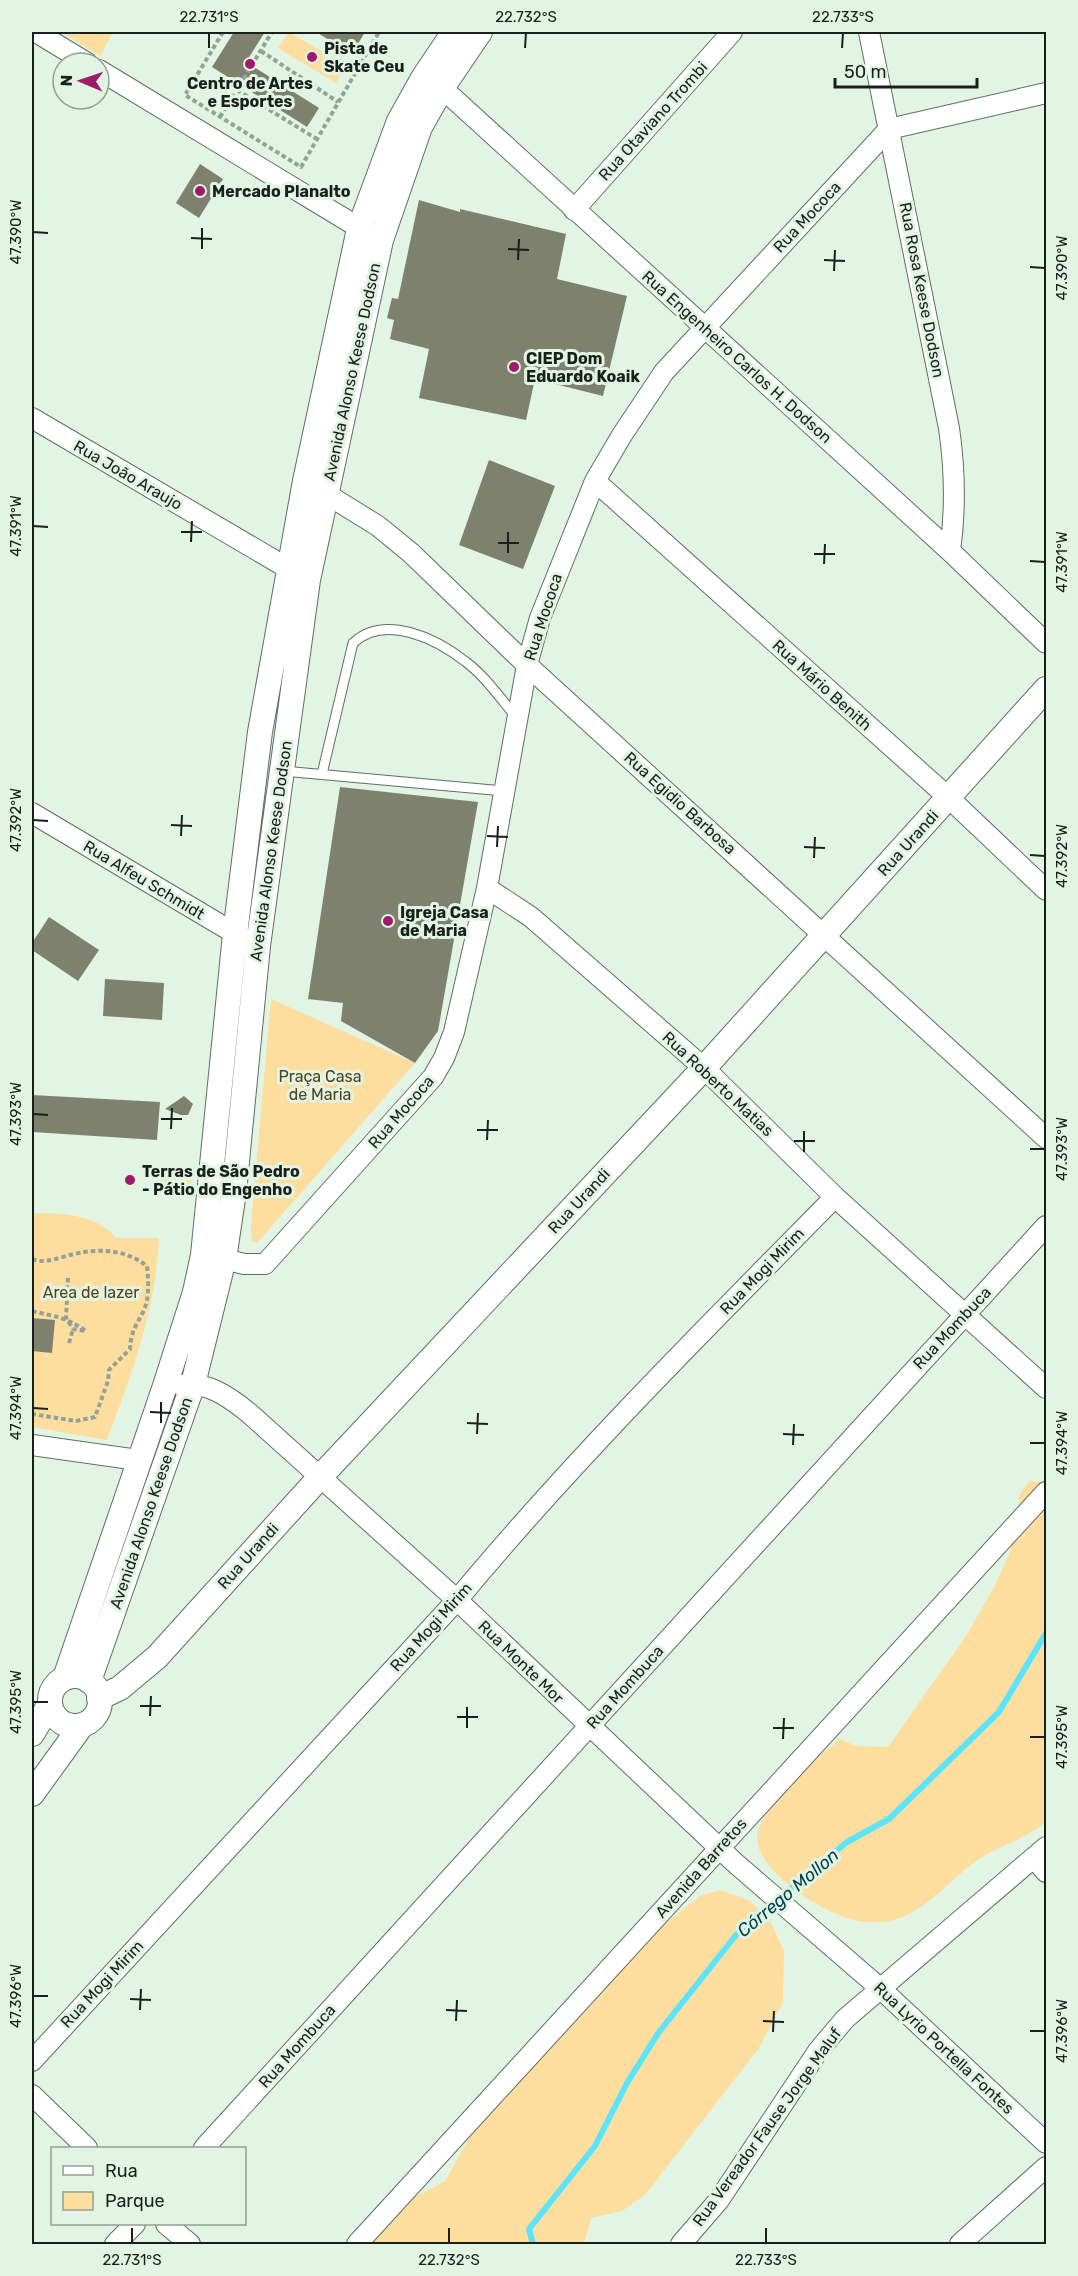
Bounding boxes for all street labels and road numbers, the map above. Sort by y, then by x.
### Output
street label: Rua Otaviano Trombi [595,58,711,184]
street label: Rua Mococa [769,177,845,257]
street label: Rua Rosa Keese Dodson [896,201,948,379]
street label: Avenida Alonso Keese Dodson [320,261,384,483]
street label: Rua Engenheiro Carlos H. Dodson [638,267,836,447]
street label: Rua João Araujo [70,436,186,514]
street label: Rua Mococa [520,571,566,663]
street label: Rua Mário Benith [769,636,875,734]
street label: Avenida Alonso Keese Dodson [246,739,296,963]
street label: Rua Egidio Barbosa [620,748,740,858]
street label: Rua Urandi [874,806,942,880]
street label: Rua Alfeu Schmidt [80,836,208,924]
street label: Rua Roberto Matias [659,1028,777,1140]
street label: Rua Mococa [364,1072,438,1152]
street label: Rua Urandi [544,1165,614,1237]
street label: Rua Mogi Mirim [716,1224,808,1318]
street label: Rua Mombuca [909,1283,995,1373]
street label: Avenida Alonso Keese Dodson [106,1395,196,1611]
street label: Rua Urandi [214,1519,282,1593]
street label: Rua Mogi Mirim [386,1579,476,1675]
street label: Rua Monte Mor [474,1616,568,1708]
street label: Rua Mombuca [583,1641,667,1733]
street label: Avenida Barretos [651,1814,751,1922]
street label: Rua Mogi Mirim [57,1936,147,2032]
street label: Rua Lyrio Portella Fontes [870,1978,1018,2118]
street label: Rua Mombuca [255,2000,339,2092]
street label: Rua Vereador Fause Jorge Maluf [689,2024,846,2230]

